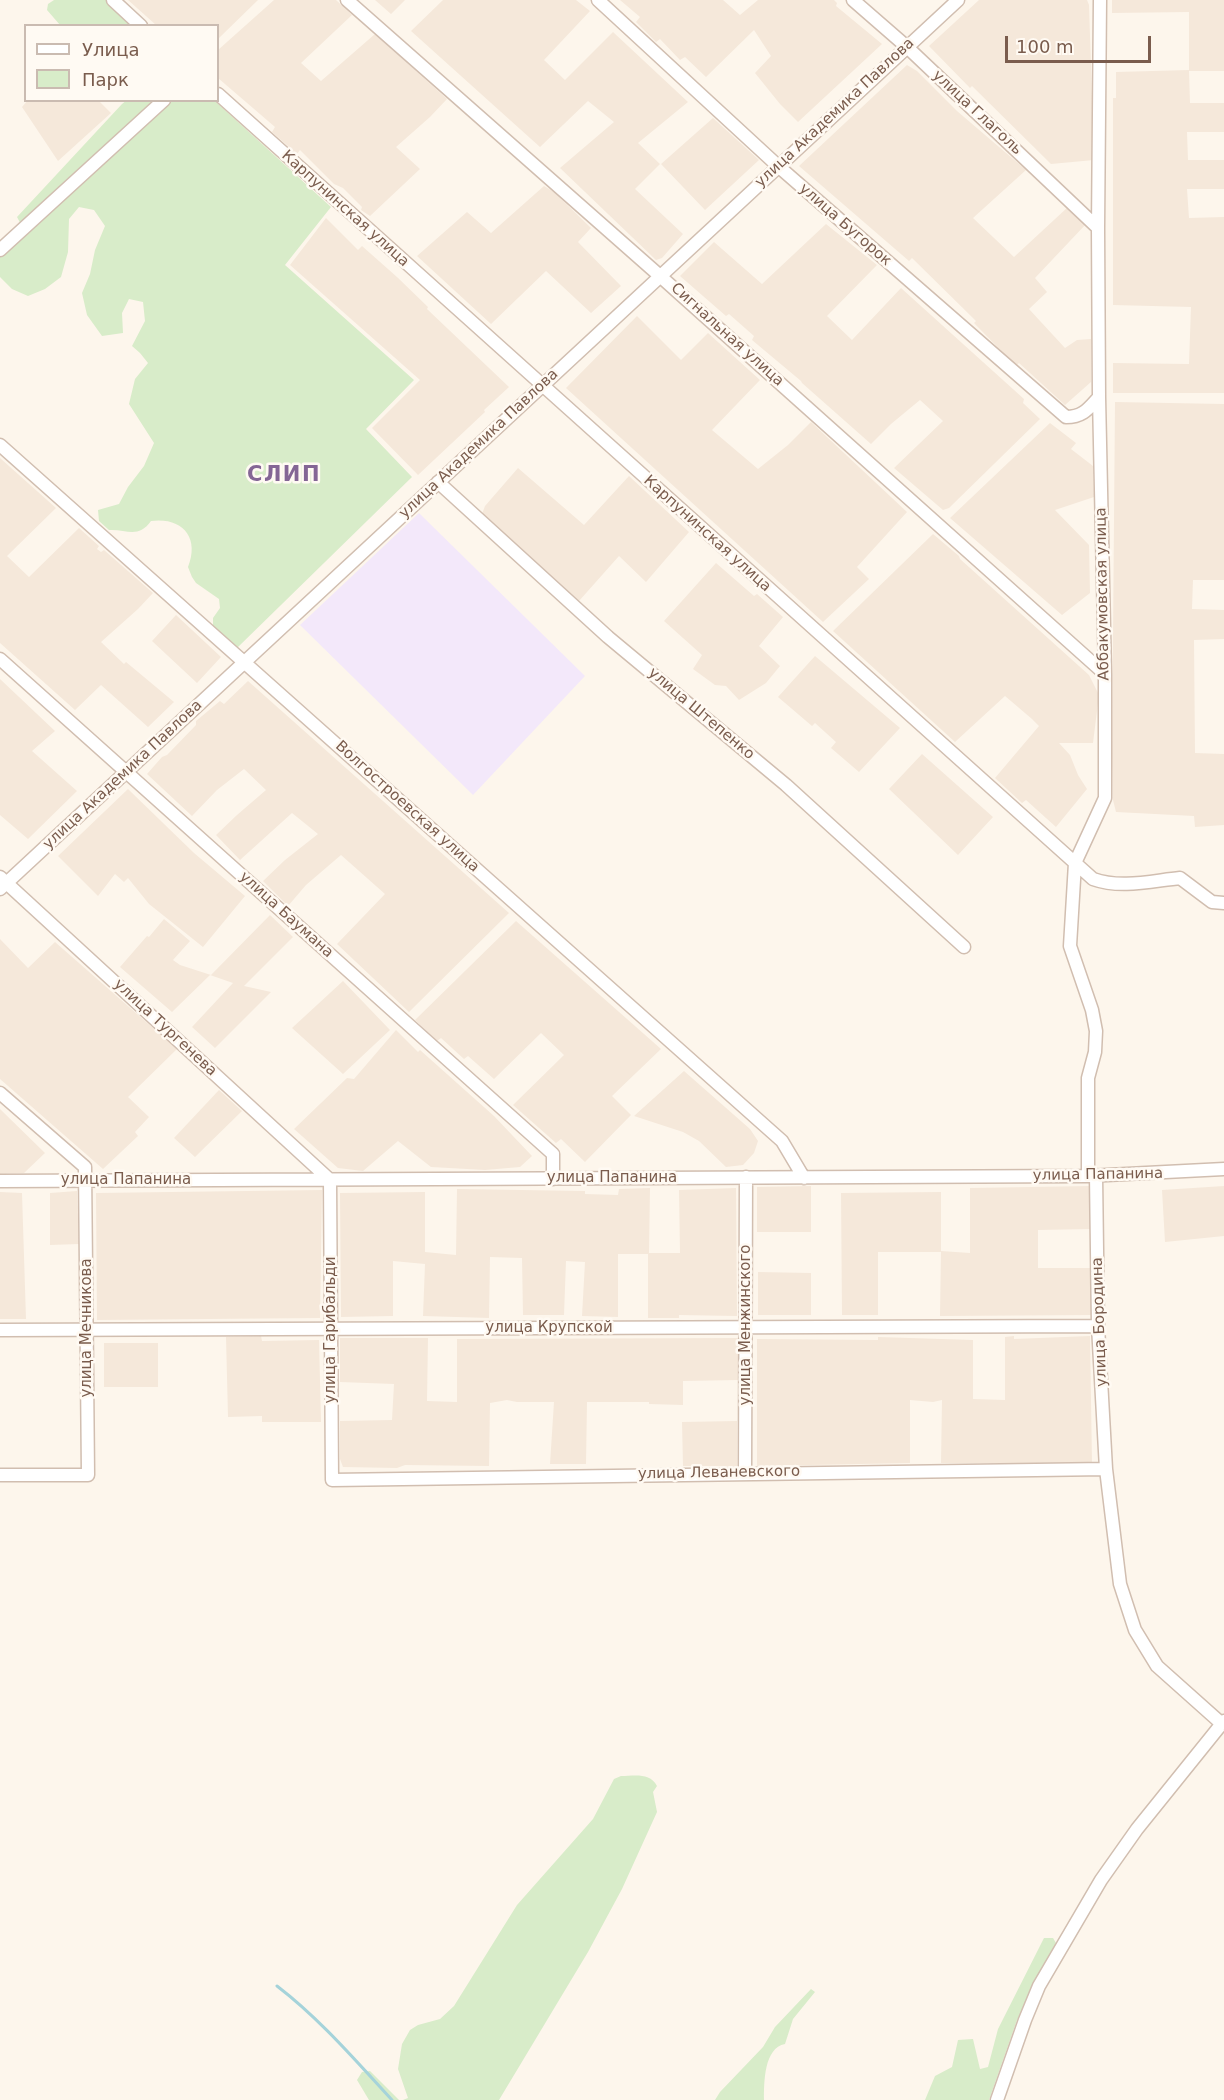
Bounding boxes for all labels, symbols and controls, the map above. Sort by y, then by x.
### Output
legend [24,24,219,102]
scale bar [1008,24,1154,62]
street label: улица Академика Павлова [752,35,918,191]
text: 100 m [1016,36,1074,57]
text: Улица [82,39,139,60]
street label: улица Глаголь [929,67,1025,159]
text: Парк [82,69,129,90]
street label: Карпунинская улица [278,147,412,271]
street label: улица Бугорок [795,180,895,270]
street label: Сигнальная улица [667,279,787,391]
street label: улица Академика Павлова [396,366,562,522]
district label: СЛИП [247,463,321,489]
street label: Карпунинская улица [640,472,774,596]
street label: Аббакумовская улица [1092,507,1114,681]
street label: улица Штепенко [644,664,758,764]
street label: улица Академика Павлова [40,697,206,853]
street label: Волгостроевская улица [331,737,483,877]
street label: улица Баумана [235,868,337,962]
street label: улица Тургенева [110,976,220,1080]
street label: улица Папанина [1033,1165,1163,1185]
street label: улица Папанина [547,1169,677,1187]
street label: улица Папанина [61,1171,191,1189]
street label: улица Менжинского [737,1245,755,1405]
street label: улица Гарибальди [322,1257,340,1403]
street label: улица Бородина [1089,1257,1111,1387]
street label: улица Мечникова [78,1258,96,1398]
street label: улица Крупской [485,1319,613,1337]
street label: улица Леваневского [638,1463,800,1483]

